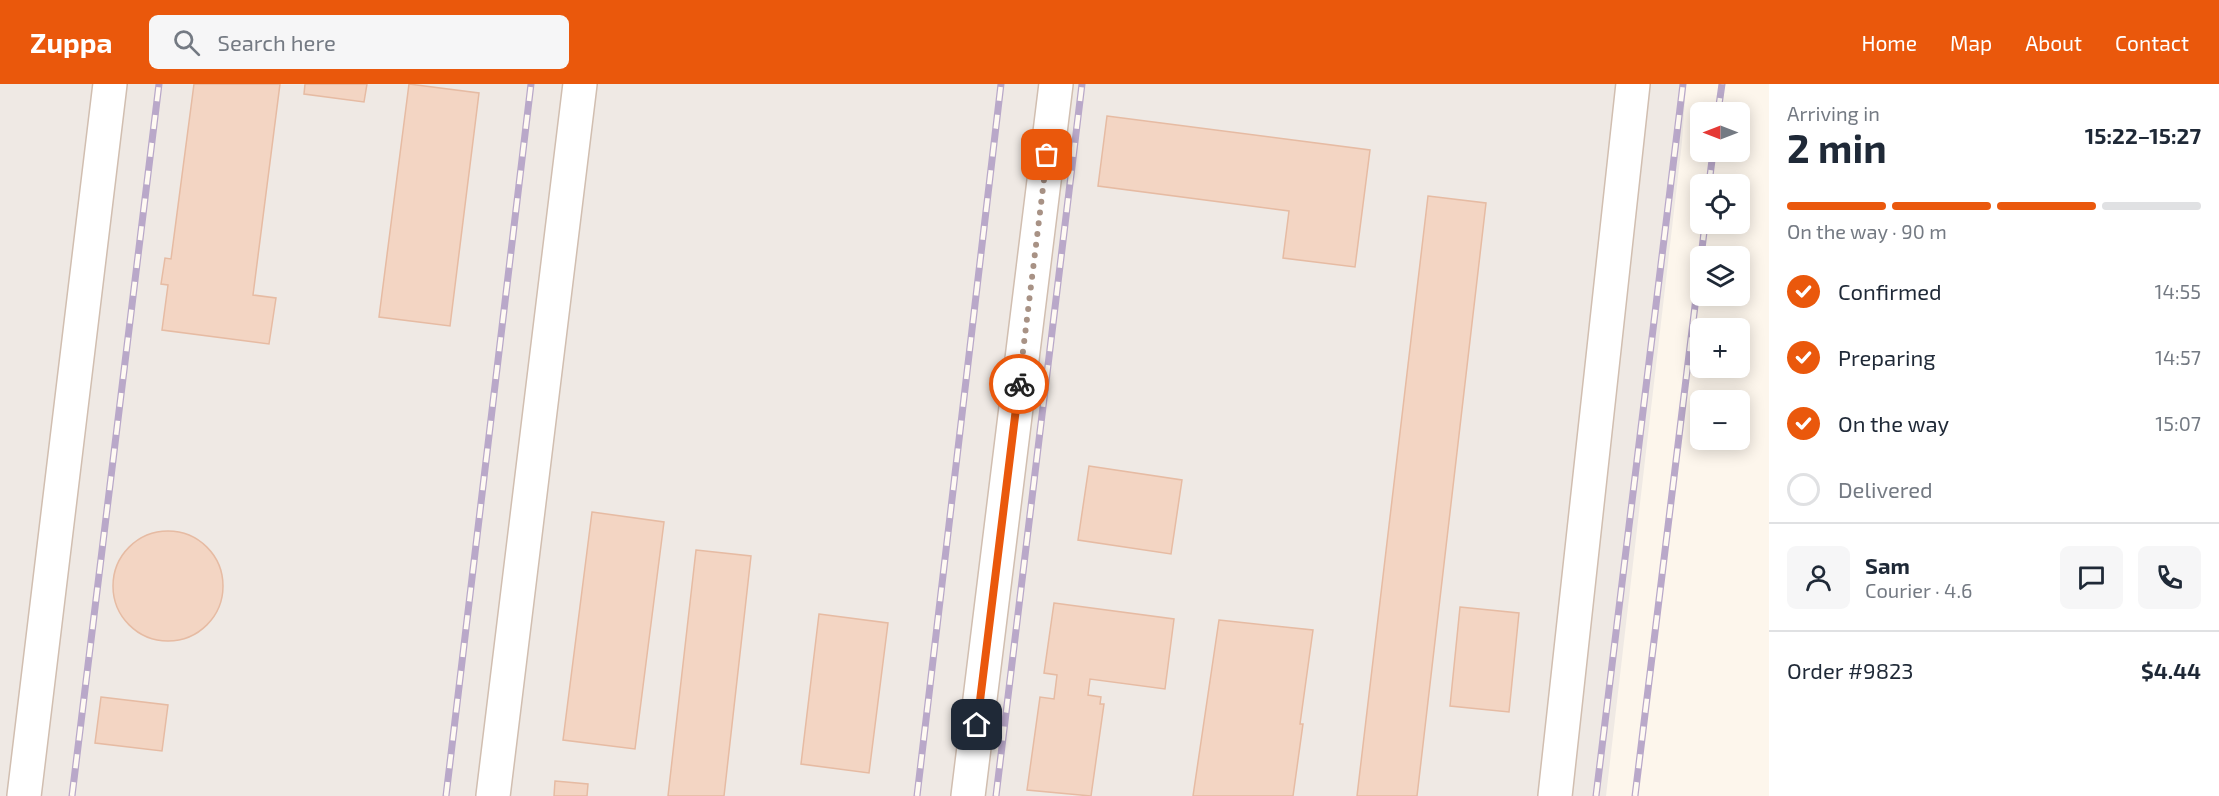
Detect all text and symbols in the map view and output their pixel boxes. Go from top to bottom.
search box [149,15,569,69]
text: Zuppa [30,25,113,59]
icon: search [170,26,203,59]
text: Search here [218,29,336,55]
text: Home [1861,30,1917,55]
text: Map [1950,30,1992,55]
text: About [2025,30,2082,55]
text: Contact [2115,30,2189,55]
text: Arriving in [1787,101,1880,125]
north arrow [1690,102,1750,162]
map controls [1690,102,1750,450]
text: 15:22–15:27 [2085,122,2201,148]
text: 2 min [1787,124,1887,171]
pin [1021,129,1072,180]
icon: bag [1030,138,1063,171]
button: locate [1690,174,1750,234]
text: On the way · 90 m [1787,219,1947,243]
button: layers [1690,246,1750,306]
icon: check [1787,275,1820,308]
text: Confirmed [1838,278,1942,304]
text: 14:55 [2155,279,2201,303]
button: + [1690,318,1750,378]
icon: check [1787,341,1820,374]
text: Preparing [1838,344,1936,370]
text: 14:57 [2155,345,2201,369]
courier [989,354,1049,414]
icon: bike [1003,368,1036,401]
button: − [1690,390,1750,450]
icon: check [1787,407,1820,440]
text: On the way [1838,410,1949,436]
text: 15:07 [2155,411,2201,435]
text: Delivered [1838,476,1933,502]
button: person [1787,546,1850,609]
button: chat [2060,546,2123,609]
button: phone [2138,546,2201,609]
text: Sam [1865,552,1910,578]
text: Courier · 4.6 [1865,578,1972,602]
text: Order #9823 [1787,657,1914,683]
text: $4.44 [2141,657,2201,683]
pin [951,699,1002,750]
icon: home [960,708,993,741]

